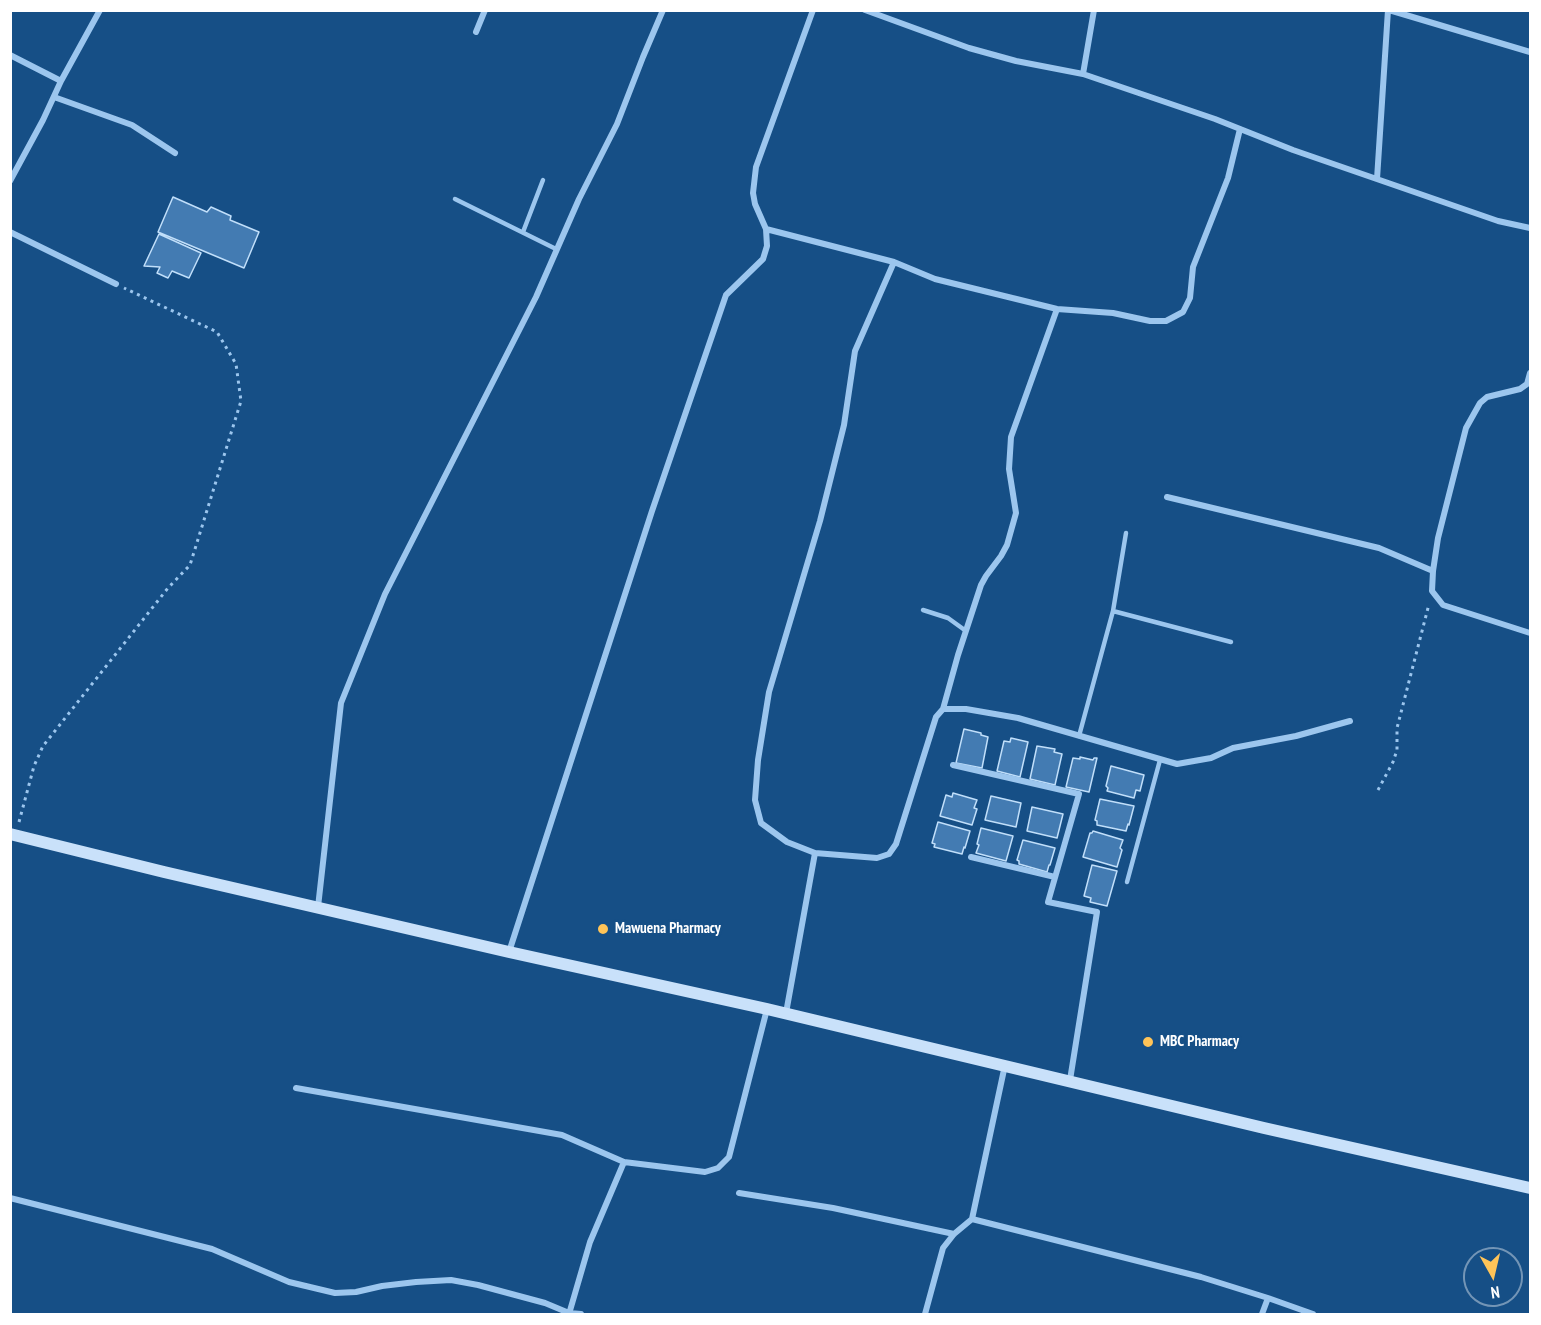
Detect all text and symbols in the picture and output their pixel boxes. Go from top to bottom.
place label: Mawuena Pharmacy [615,920,721,938]
marker: Mawuena Pharmacy [596,922,610,936]
place label: MBC Pharmacy [1160,1033,1239,1051]
marker: MBC Pharmacy [1141,1035,1155,1049]
north arrow [1463,1247,1523,1307]
text: N [1490,1282,1501,1303]

